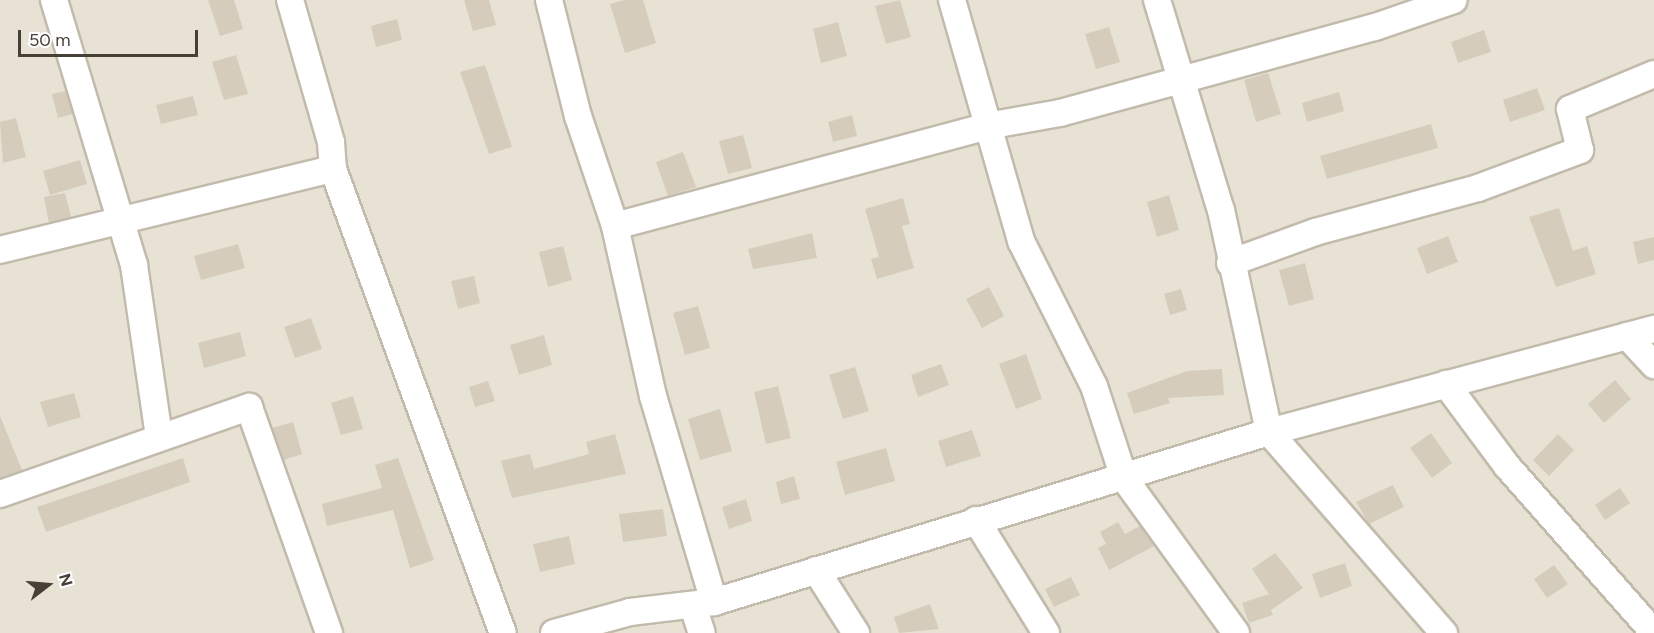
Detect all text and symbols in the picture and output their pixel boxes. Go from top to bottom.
scale bar [21,18,201,56]
text: 50 m [29,29,71,51]
north arrow [18,555,78,615]
text: N [55,571,77,588]

